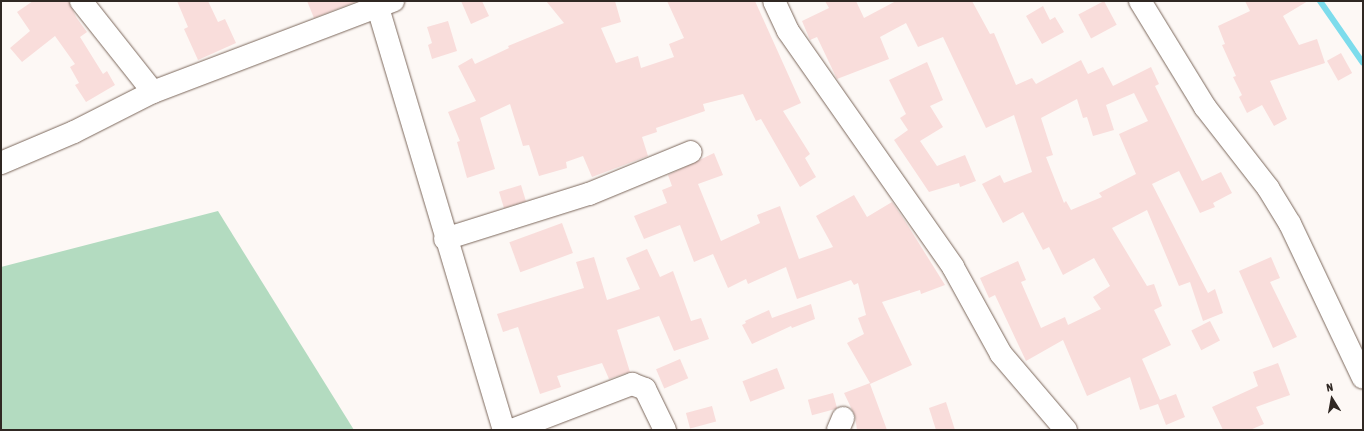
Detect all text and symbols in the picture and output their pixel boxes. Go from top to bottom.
north arrow [1312,379,1352,419]
text: N [1325,381,1334,394]

